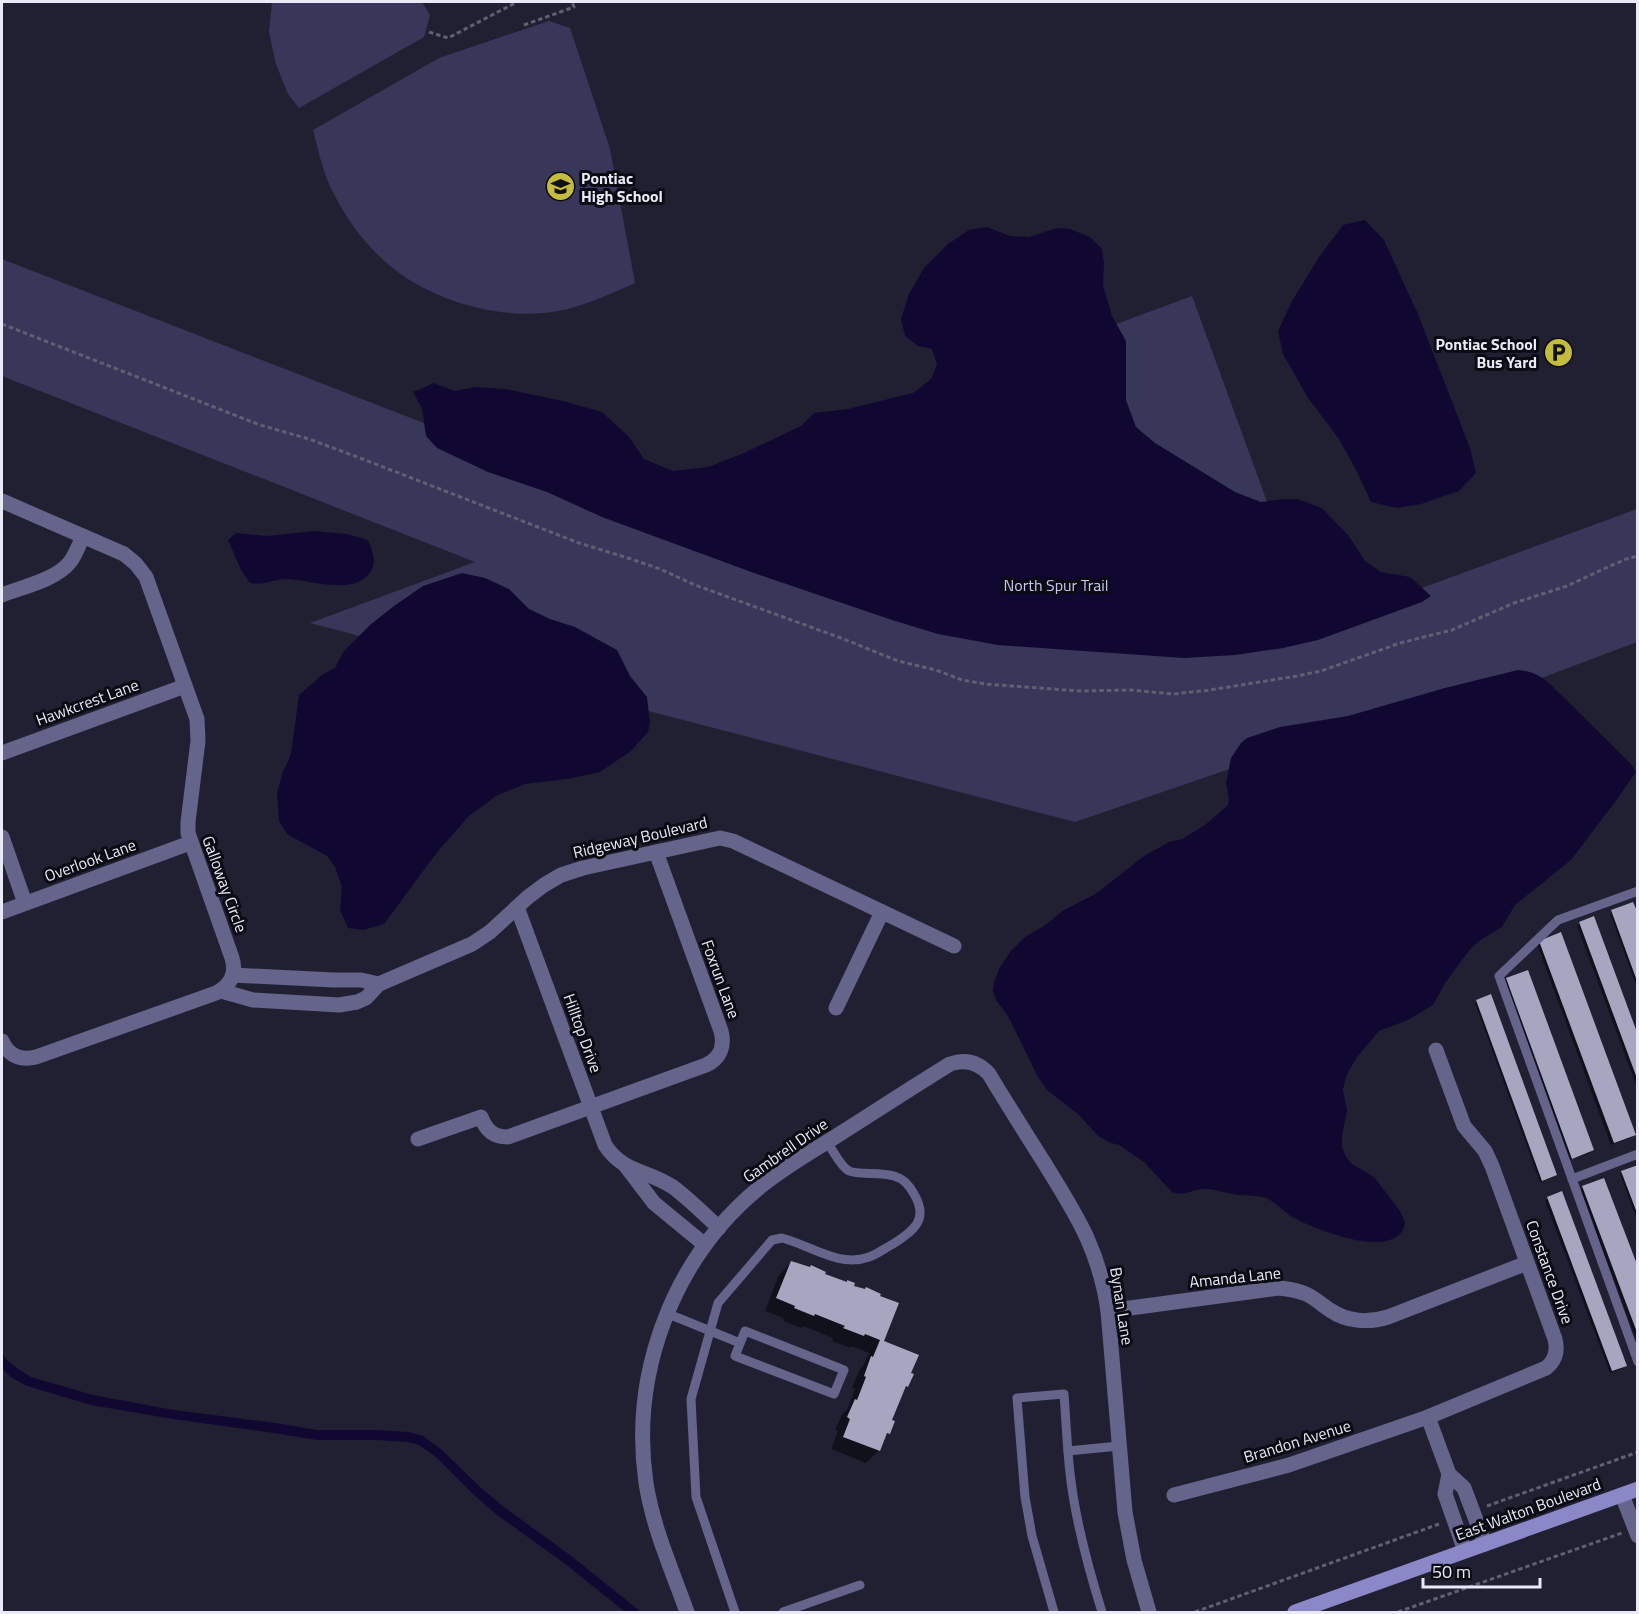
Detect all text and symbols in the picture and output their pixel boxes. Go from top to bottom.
place label: Pontiac High School [581,166,663,208]
school or university icon: Pontiac High School [544,171,576,203]
place label: Pontiac School Bus Yard [1435,332,1537,374]
parking icon: Pontiac School Bus Yard [1542,337,1574,369]
park label: North Spur Trail [1004,573,1108,597]
street label: Hawkcrest Lane [32,672,142,732]
street label: Ridgeway Boulevard [570,810,710,864]
street label: Overlook Lane [41,832,139,888]
street label: Galloway Circle [196,832,254,936]
street label: Foxrun Lane [696,936,746,1022]
street label: Hilltop Drive [558,990,608,1076]
street label: Gambrell Drive [738,1112,832,1188]
street label: Constance Drive [1520,1217,1580,1327]
street label: Amanda Lane [1188,1260,1282,1294]
street label: Bynan Lane [1104,1265,1140,1347]
street label: Brandon Avenue [1240,1413,1354,1469]
street label: East Walton Boulevard [1452,1472,1604,1546]
scale bar [1423,1551,1540,1589]
text: 50 m [1432,1558,1471,1585]

